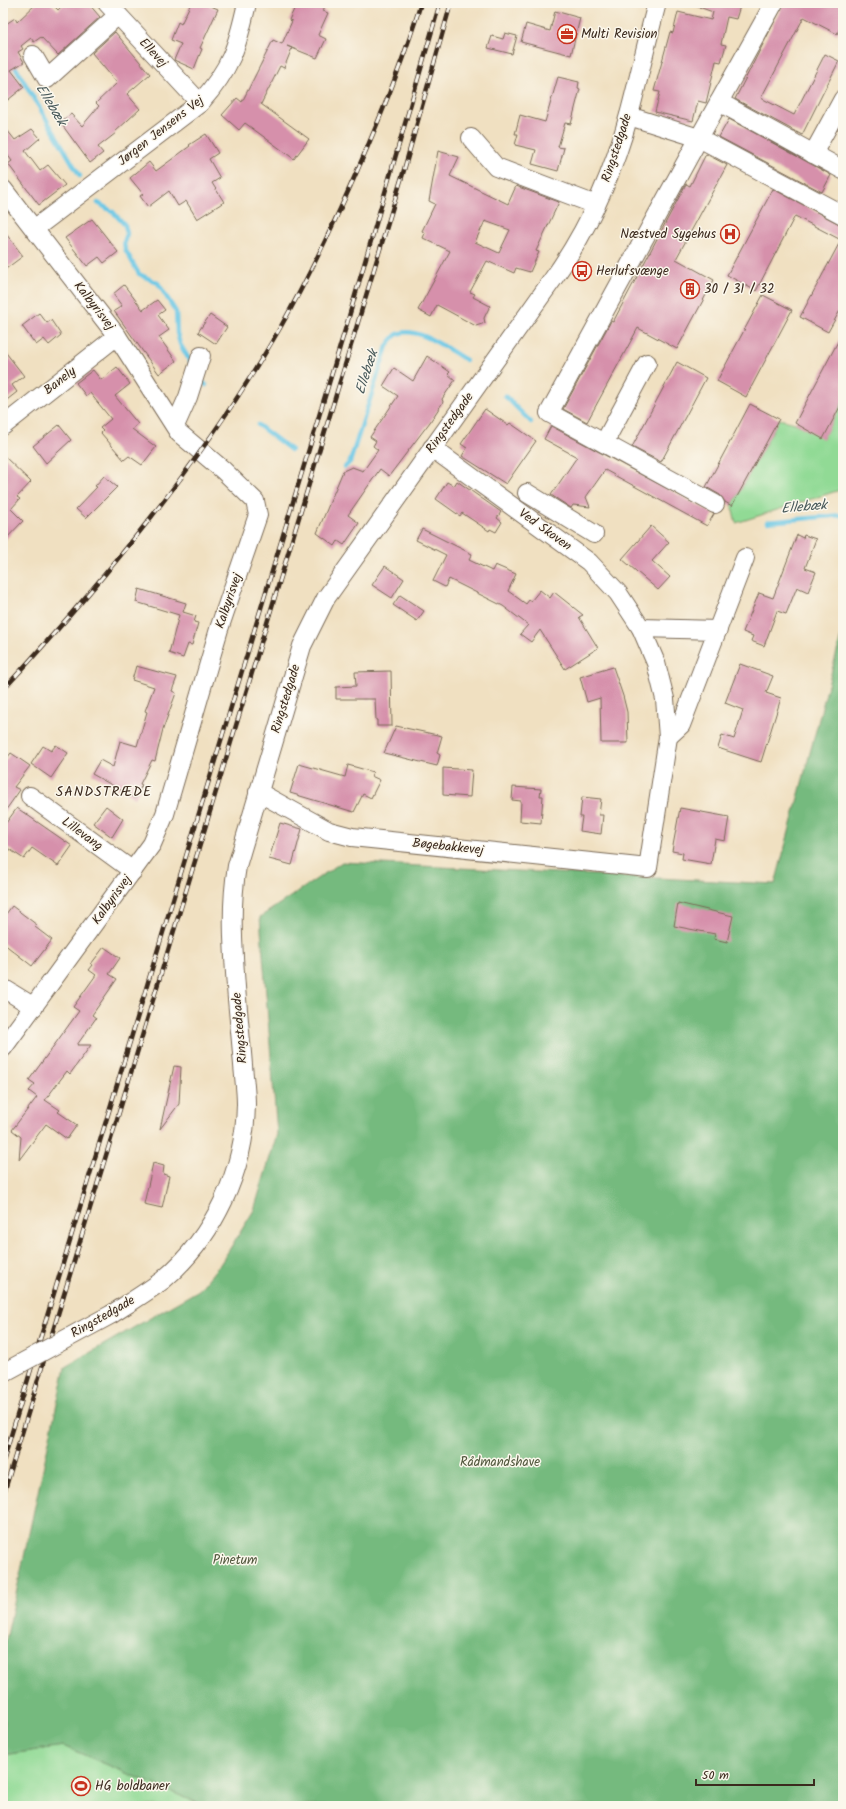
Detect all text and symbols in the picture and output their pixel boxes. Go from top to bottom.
office icon: Multi Revision [556,23,578,45]
place label: Multi Revision [581,24,658,45]
street label: Ellevej [134,33,173,73]
water label: Ellebæk [30,80,73,132]
street label: Jørgen Jensens Vej [113,90,209,171]
street label: Ringstedgade [596,111,638,185]
hospital icon: Næstved Sygehus [719,223,741,245]
place label: Næstved Sygehus [620,224,716,245]
bus stop icon: Herlufsvænge [571,260,593,282]
place label: Herlufsvænge [596,261,669,282]
street label: Kalbyrisvej [68,277,120,336]
building icon: 30 / 31 / 32 [679,278,701,300]
place label: 30 / 31 / 32 [704,279,774,300]
water label: Ellebæk [349,345,385,397]
street label: Banely [39,361,82,400]
street label: Ringstedgade [421,388,480,458]
water label: Ellebæk [780,494,830,520]
street label: Ved Skoven [514,503,576,557]
street label: Kalbyrisvej [210,570,249,632]
street label: Ringstedgade [266,662,307,736]
district label: SANDSTRÆDE [56,781,152,803]
street label: Lillevang [57,812,107,856]
street label: Bøgebakkevej [411,833,486,861]
street label: Kalbyrisvej [87,870,138,929]
street label: Ringstedgade [226,991,254,1064]
street label: Ringstedgade [67,1290,139,1344]
park label: Rådmandshave [460,1452,540,1473]
park label: Pinetum [213,1550,257,1571]
scale bar [696,1761,814,1787]
text: 50 m [702,1766,729,1785]
sports icon: HG boldbaner [70,1775,92,1797]
place label: HG boldbaner [95,1776,170,1797]

